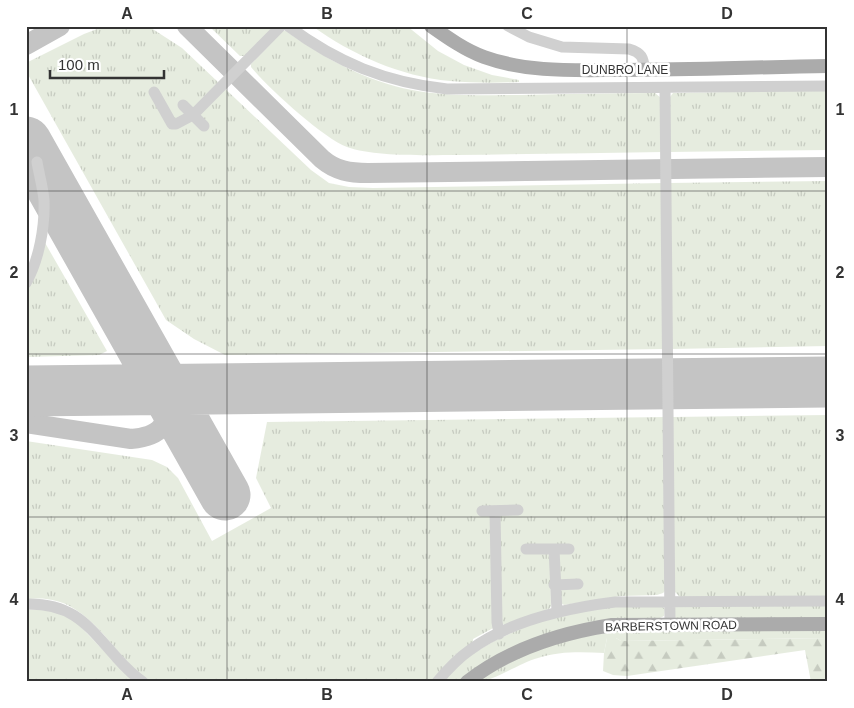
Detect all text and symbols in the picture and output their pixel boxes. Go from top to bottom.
text: A [121,5,133,22]
text: B [321,5,333,22]
text: C [521,5,533,22]
text: D [721,5,733,22]
scale bar [50,48,164,80]
text: 100 m [58,56,100,73]
street label: DUNBRO LANE [582,63,668,77]
text: 1 [10,101,19,118]
text: 1 [836,101,845,118]
text: 2 [10,264,19,281]
text: 2 [836,264,845,281]
text: 3 [10,427,19,444]
text: 3 [836,427,845,444]
text: 4 [10,591,19,608]
text: 4 [836,591,845,608]
street label: BARBERSTOWN ROAD [605,618,737,634]
text: A [121,686,133,703]
text: B [321,686,333,703]
text: C [521,686,533,703]
text: D [721,686,733,703]

